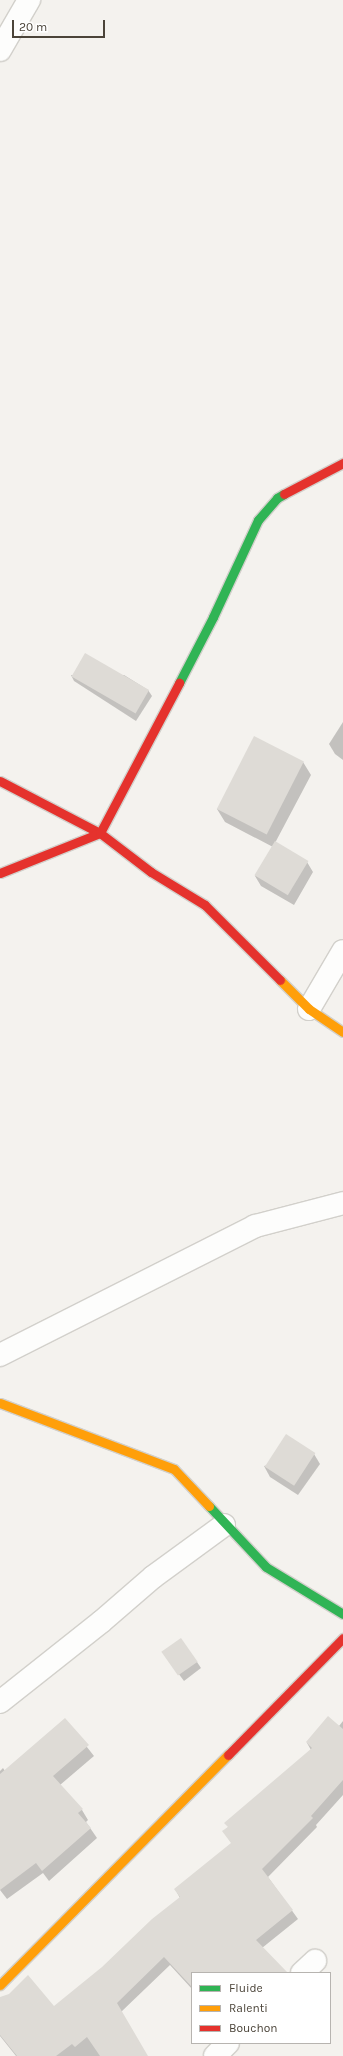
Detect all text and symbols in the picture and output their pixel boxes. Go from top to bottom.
scale bar [14,12,107,38]
text: 20 m [19,20,47,34]
legend [191,1972,331,2044]
text: Fluide [229,1981,263,1995]
text: Ralenti [229,2001,268,2015]
text: Bouchon [229,2021,278,2035]

